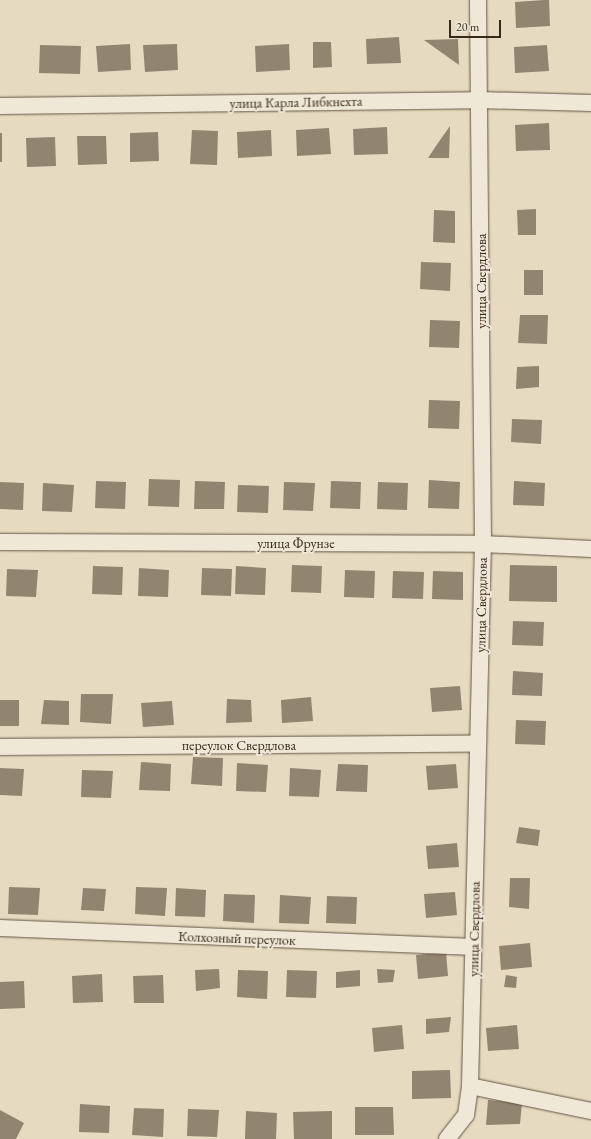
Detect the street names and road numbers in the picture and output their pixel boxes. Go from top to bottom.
street label: улица Карла Либкнехта [229,92,363,112]
street label: улица Свердлова [473,233,489,329]
street label: улица Фрунзе [257,535,335,551]
street label: улица Свердлова [472,557,490,653]
street label: переулок Свердлова [182,737,296,753]
street label: улица Свердлова [465,881,483,977]
street label: Колхозный переулок [178,928,296,948]

